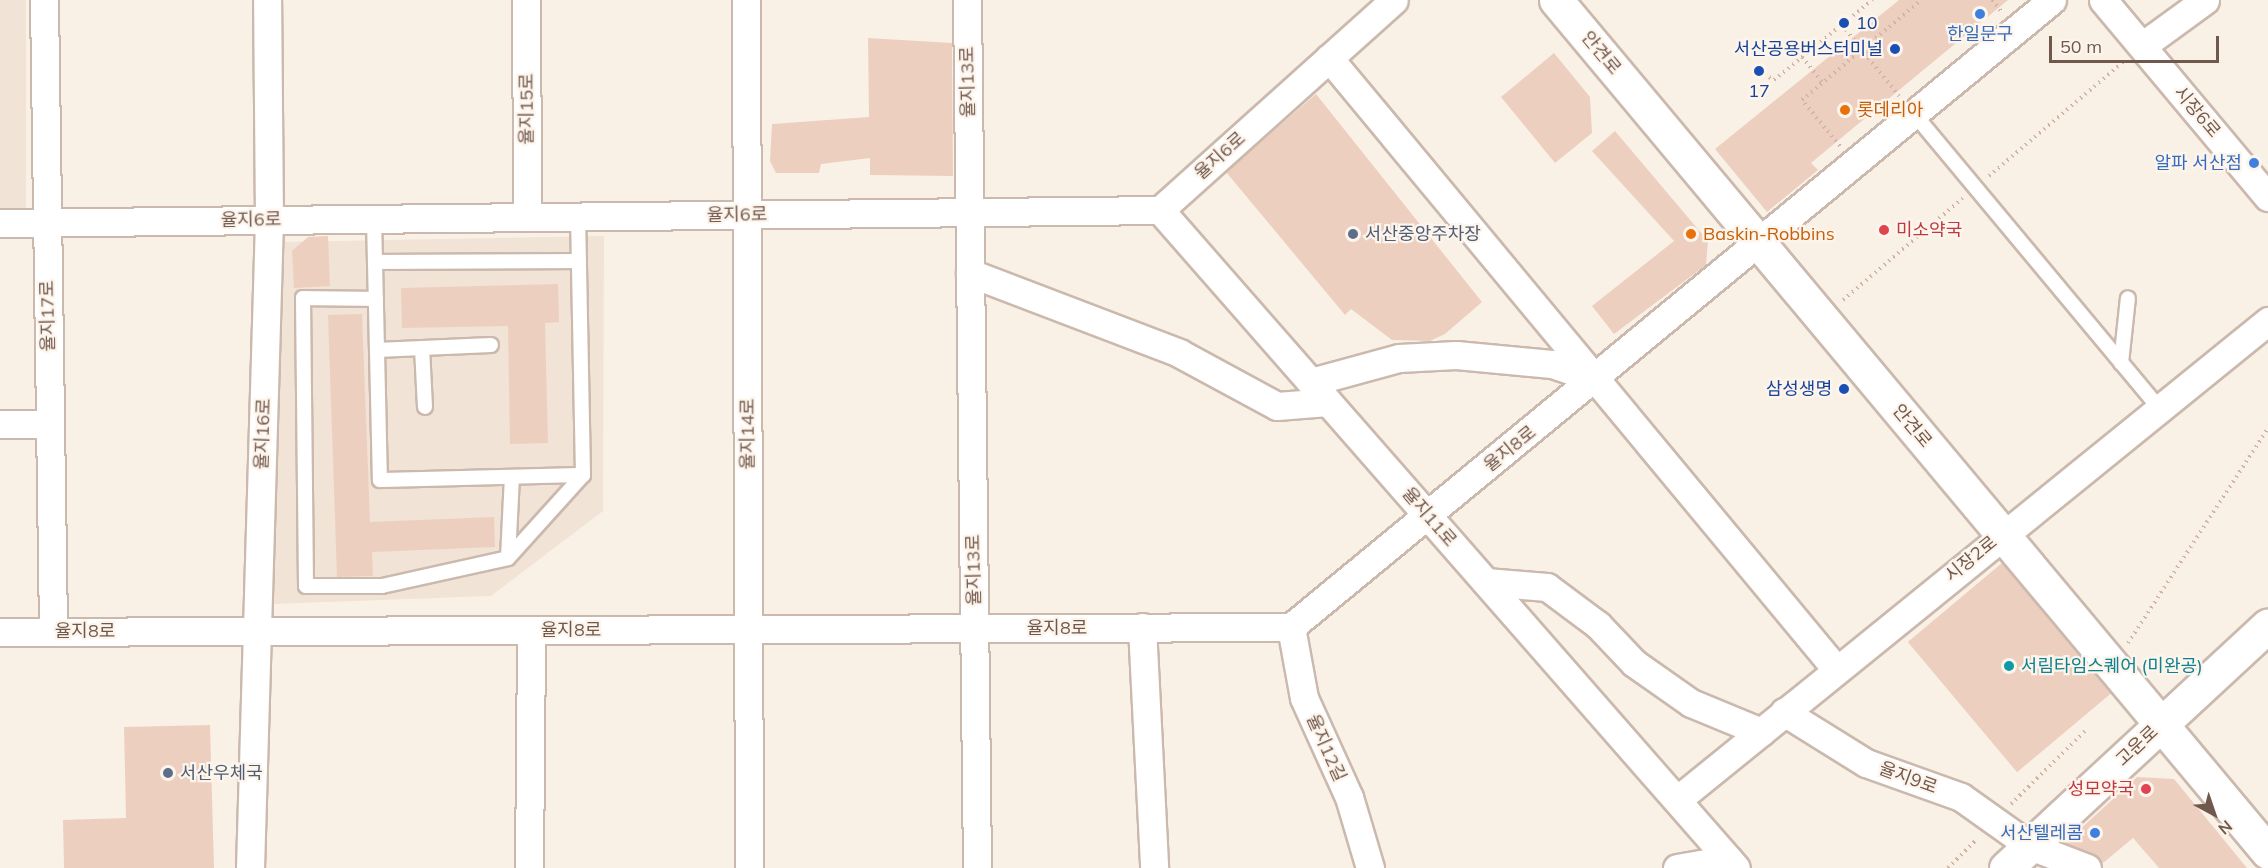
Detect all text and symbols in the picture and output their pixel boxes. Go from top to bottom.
marker: 한일문구 [1973,7,1987,21]
place label: 10 [1856,12,1878,34]
marker: 10 [1837,16,1851,30]
place label: 한일문구 [1947,23,2013,45]
scale bar [2052,24,2222,62]
street label: 안견로 [1577,27,1625,79]
text: 50 m [2060,35,2102,58]
place label: 서산공용버스터미널 [1734,38,1883,60]
marker: 서산공용버스터미널 [1888,42,1902,56]
street label: 율지13로 [957,46,979,118]
marker: 17 [1752,64,1766,78]
street label: 율지15로 [516,73,538,145]
place label: 17 [1748,80,1770,102]
street label: 시장6로 [2169,82,2225,142]
place label: 롯데리아 [1857,99,1923,121]
marker: 롯데리아 [1838,103,1852,117]
street label: 율지6로 [1190,128,1250,184]
place label: 알파 서산점 [2155,152,2242,174]
marker: 알파 서산점 [2247,156,2261,170]
street label: 율지6로 [707,204,767,226]
street label: 율지6로 [221,209,281,231]
place label: 미소약국 [1896,219,1962,241]
place label: 서산중앙주차장 [1365,223,1481,245]
place label: Baskin-Robbins [1703,223,1835,245]
marker: 미소약국 [1877,223,1891,237]
marker: 서산중앙주차장 [1346,227,1360,241]
marker: Baskin-Robbins [1684,227,1698,241]
street label: 율지17로 [37,280,59,352]
place label: 삼성생명 [1766,378,1832,400]
marker: 삼성생명 [1837,382,1851,396]
street label: 율지16로 [251,398,275,470]
street label: 율지14로 [737,398,759,470]
street label: 안견로 [1888,400,1936,452]
street label: 율지8로 [1480,422,1540,476]
street label: 율지11로 [1397,483,1461,551]
street label: 시장2로 [1941,532,2001,586]
street label: 율지13로 [963,534,985,606]
street label: 율지8로 [1027,617,1087,639]
street label: 율지8로 [541,619,601,641]
street label: 율지8로 [55,620,115,642]
place label: 서림타임스퀘어 (미완공) [2021,655,2203,677]
marker: 서림타임스퀘어 (미완공) [2002,659,2016,673]
street label: 율지12길 [1302,711,1350,785]
street label: 고운로 [2111,721,2163,771]
street label: 율지9로 [1876,758,1940,798]
place label: 서산우체국 [180,762,263,784]
marker: 서산우체국 [161,766,175,780]
place label: 성모약국 [2068,778,2134,800]
marker: 성모약국 [2139,782,2153,796]
north arrow [2184,784,2244,844]
text: N [2215,816,2237,839]
place label: 서산텔레콤 [2000,822,2083,844]
marker: 서산텔레콤 [2088,826,2102,840]

